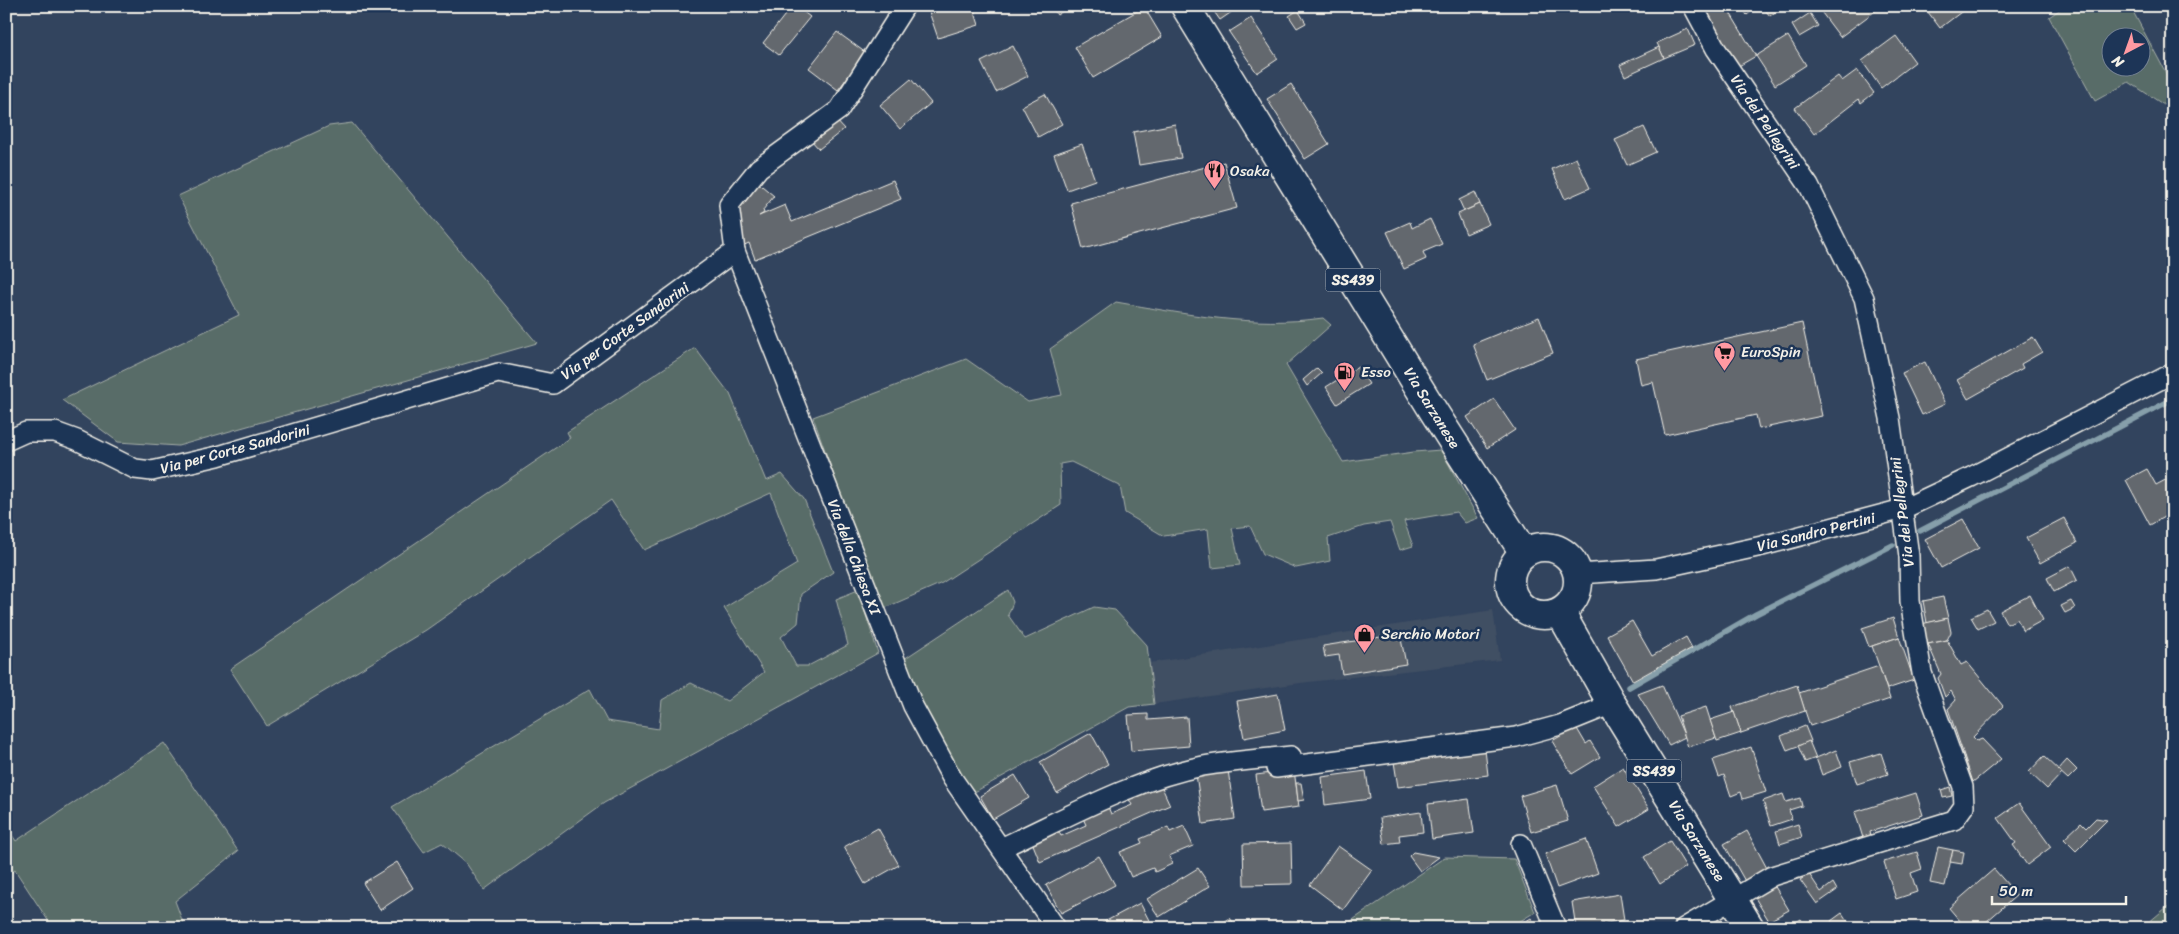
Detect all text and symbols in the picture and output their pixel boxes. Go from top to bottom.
north arrow [2102,28,2152,78]
text: N [2106,49,2130,75]
street label: Via dei Pellegrini [1723,69,1807,176]
place label: Osaka [1230,158,1270,184]
restaurant icon: Osaka [1202,159,1226,190]
road number: SS439 [1326,268,1380,292]
street label: Via per Corte Sandorini [555,275,696,387]
place label: EuroSpin [1741,339,1801,365]
supermarket icon: EuroSpin [1713,340,1737,371]
place label: Esso [1361,359,1391,385]
fuel station icon: Esso [1333,360,1357,391]
street label: Via Sarzanese [1397,362,1467,454]
street label: Via per Corte Sandorini [157,416,314,481]
street label: Via dei Pellegrini [1882,455,1922,568]
street label: Via della Chiesa XI [820,495,888,620]
street label: Via Sandro Pertini [1754,505,1879,559]
place label: Serchio Motori [1381,621,1480,647]
shop icon: Serchio Motori [1353,622,1377,653]
road number: SS439 [1626,759,1682,782]
street label: Via Sarzanese [1662,795,1732,887]
scale bar [1992,874,2125,906]
text: 50 m [1999,878,2034,904]

